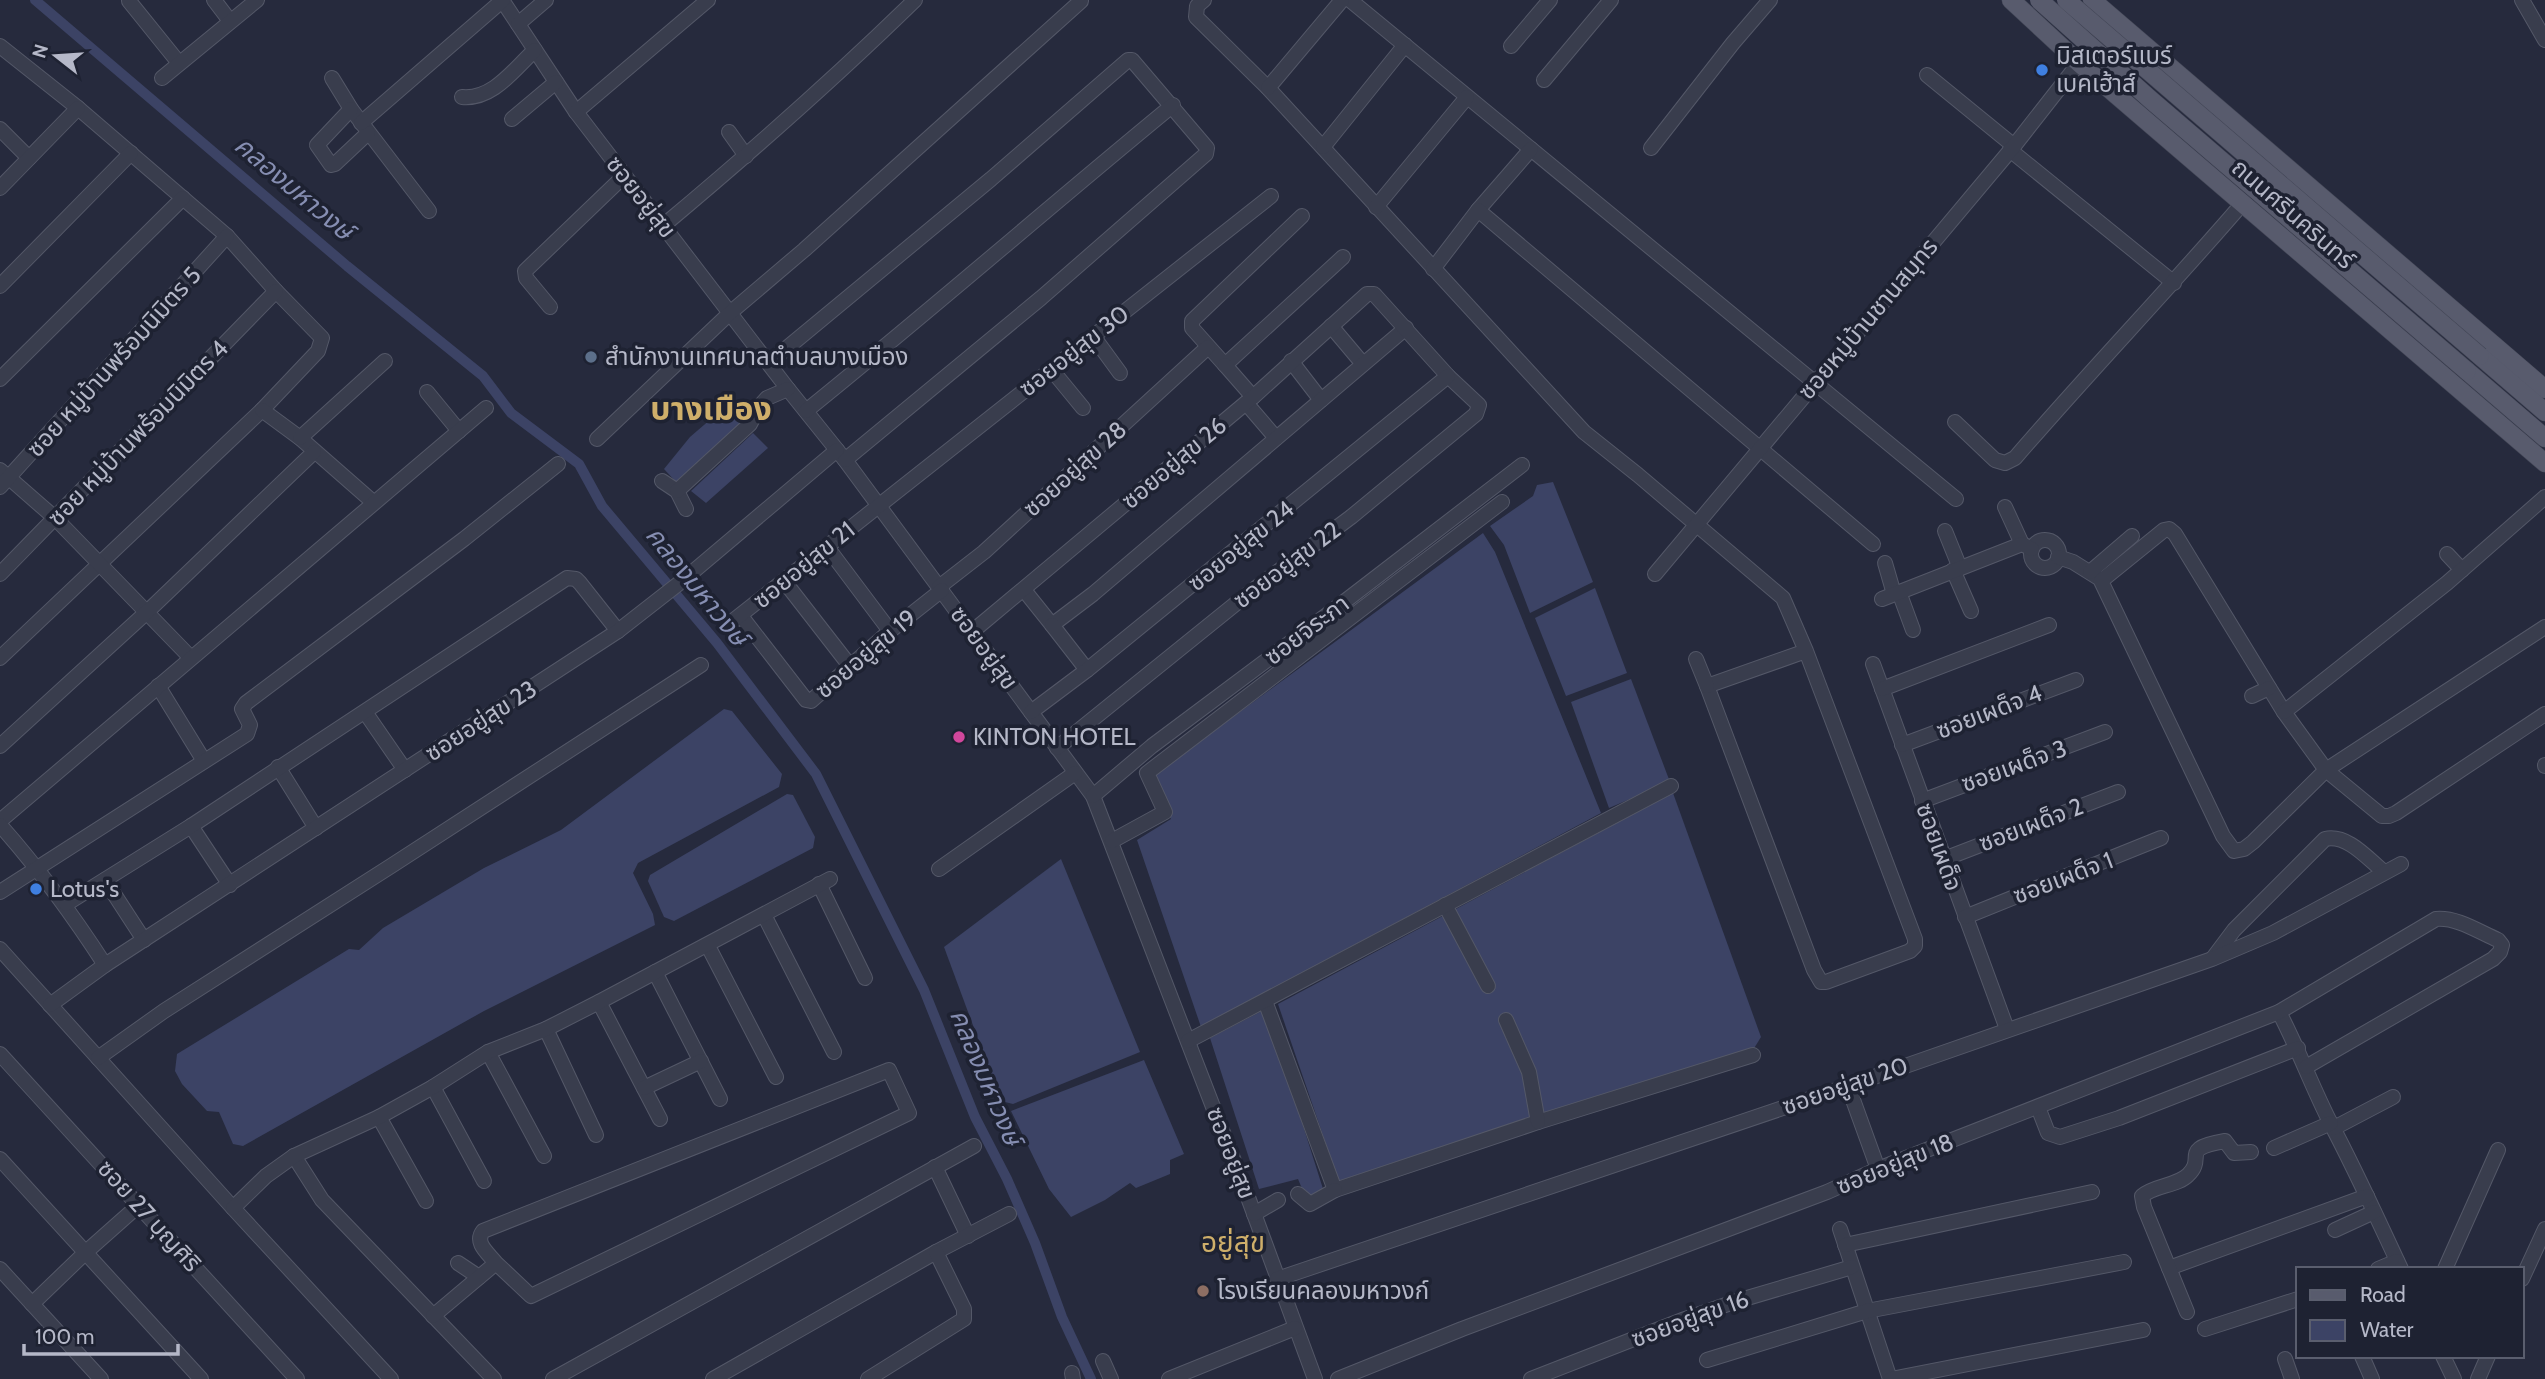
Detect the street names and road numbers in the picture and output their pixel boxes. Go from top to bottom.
street label: ซอยอยู่สุข [600,150,682,244]
street label: ถนนศรีนครินทร์ [2226,153,2361,275]
street label: ซอยหมู่บ้านชานสมุทร [1792,232,1944,406]
street label: ซอย หมู่บ้านพร้อมนิมิตร 5 [20,260,208,464]
street label: ซอยอยู่สุข 30 [1013,299,1135,403]
street label: ซอย หมู่บ้านพร้อมนิมิตร 4 [41,334,235,532]
street label: ซอยอยู่สุข 26 [1115,410,1233,516]
street label: ซอยอยู่สุข 28 [1017,415,1133,523]
street label: ซอยอยู่สุข 24 [1182,494,1300,598]
street label: ซอยอยู่สุข 21 [747,515,861,615]
street label: ซอยอยู่สุข 22 [1227,515,1347,615]
street label: ซอยจิระภา [1259,588,1355,671]
street label: ซอยอยู่สุข [944,600,1024,696]
street label: ซอยอยู่สุข 19 [809,603,923,705]
street label: ซอยอยู่สุข 23 [419,674,543,768]
street label: ซอยเผด็จ 4 [1932,678,2046,745]
street label: ซอยเผด็จ 3 [1957,733,2070,798]
street label: ซอยเผด็จ 2 [1974,791,2087,858]
street label: ซอยเผด็จ [1910,799,1969,895]
street label: ซอยเผด็จ 1 [2009,845,2117,910]
street label: ซอยอยู่สุข 20 [1778,1050,1912,1122]
street label: ซอยอยู่สุข [1200,1103,1262,1203]
street label: ซอยอยู่สุข 18 [1832,1127,1958,1201]
street label: ซอย 27 บุญศิริ [91,1154,207,1278]
street label: ซอยอยู่สุข 16 [1627,1284,1753,1354]

